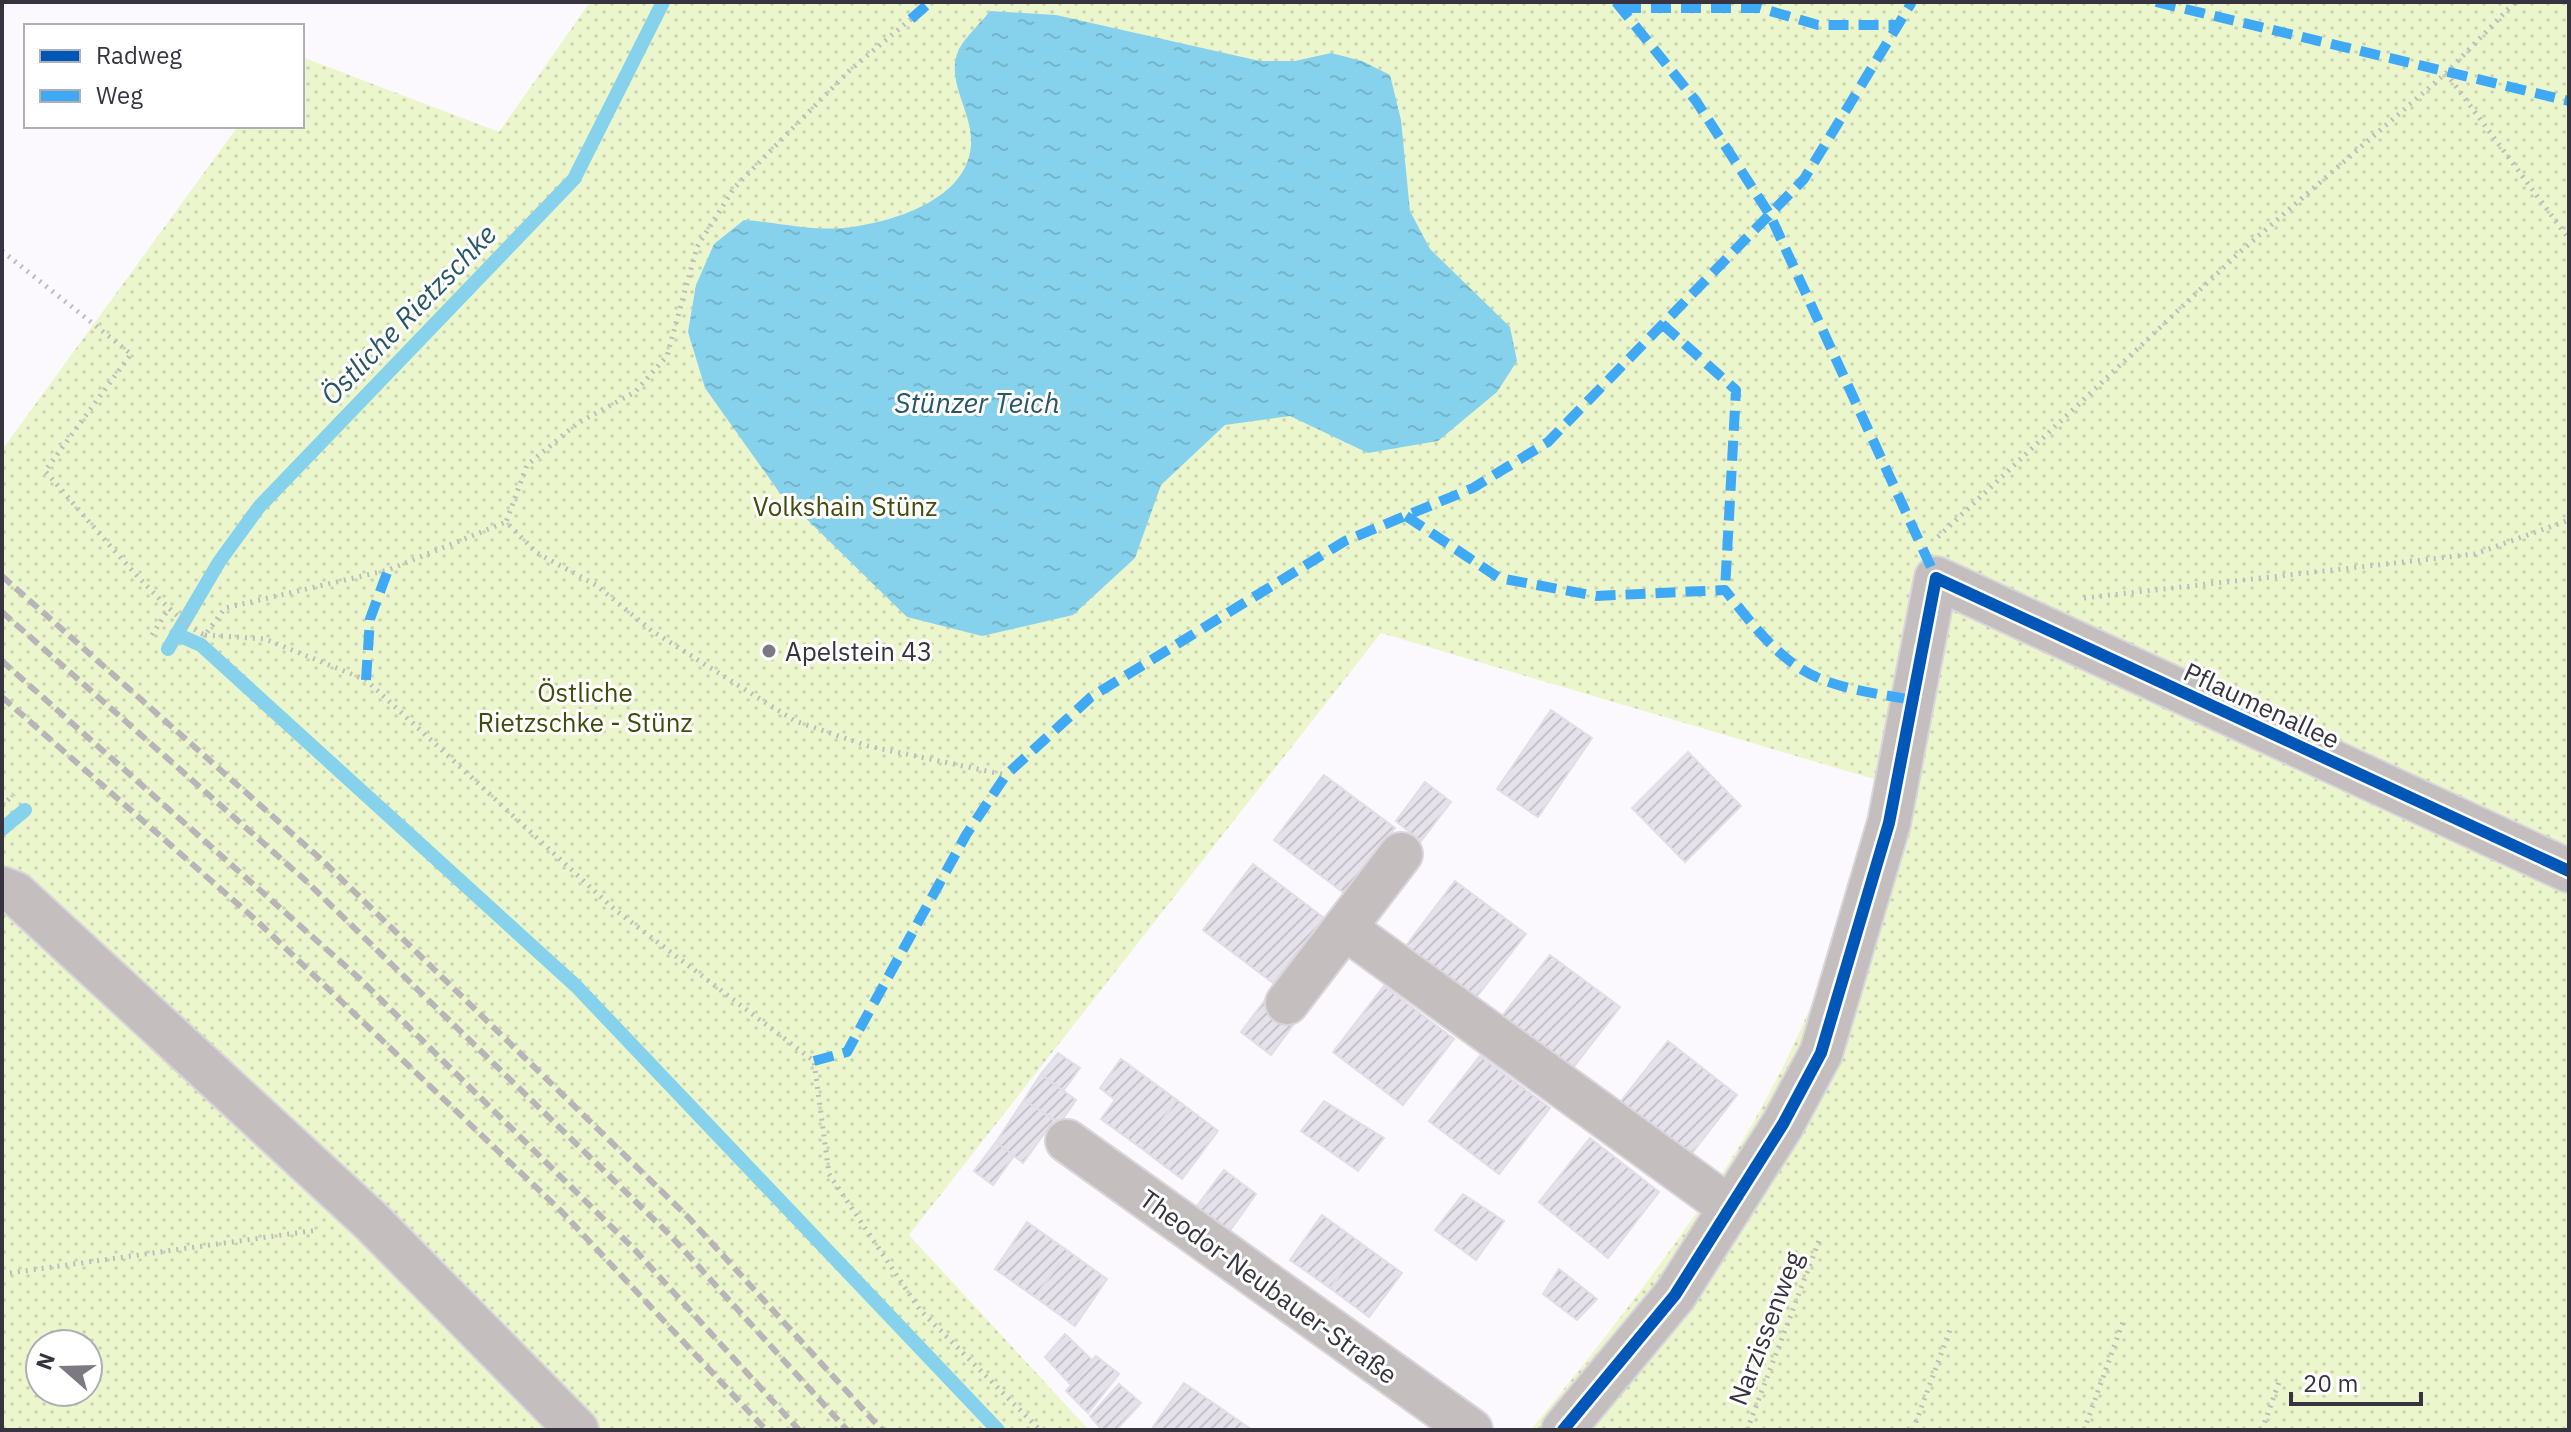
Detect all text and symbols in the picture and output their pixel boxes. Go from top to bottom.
legend [24,24,304,128]
text: Radweg [96,39,182,71]
text: Weg [96,79,143,111]
water label: Östliche Rietzschke [312,216,504,412]
water label: Stünzer Teich [894,384,1060,421]
park label: Volkshain Stünz [753,489,937,523]
place label: Apelstein 43 [785,634,932,668]
marker: Apelstein 43 [760,642,778,660]
street label: Pflaumenallee [2179,654,2345,756]
park label: Östliche Rietzschke - Stünz [477,675,693,739]
street label: Theodor-Neubauer-Straße [1133,1181,1405,1391]
street label: Narzissenweg [1720,1246,1810,1410]
north arrow [24,1328,104,1408]
text: N [28,1349,61,1373]
scale bar [2291,1356,2421,1406]
text: 20 m [2303,1367,2358,1399]

